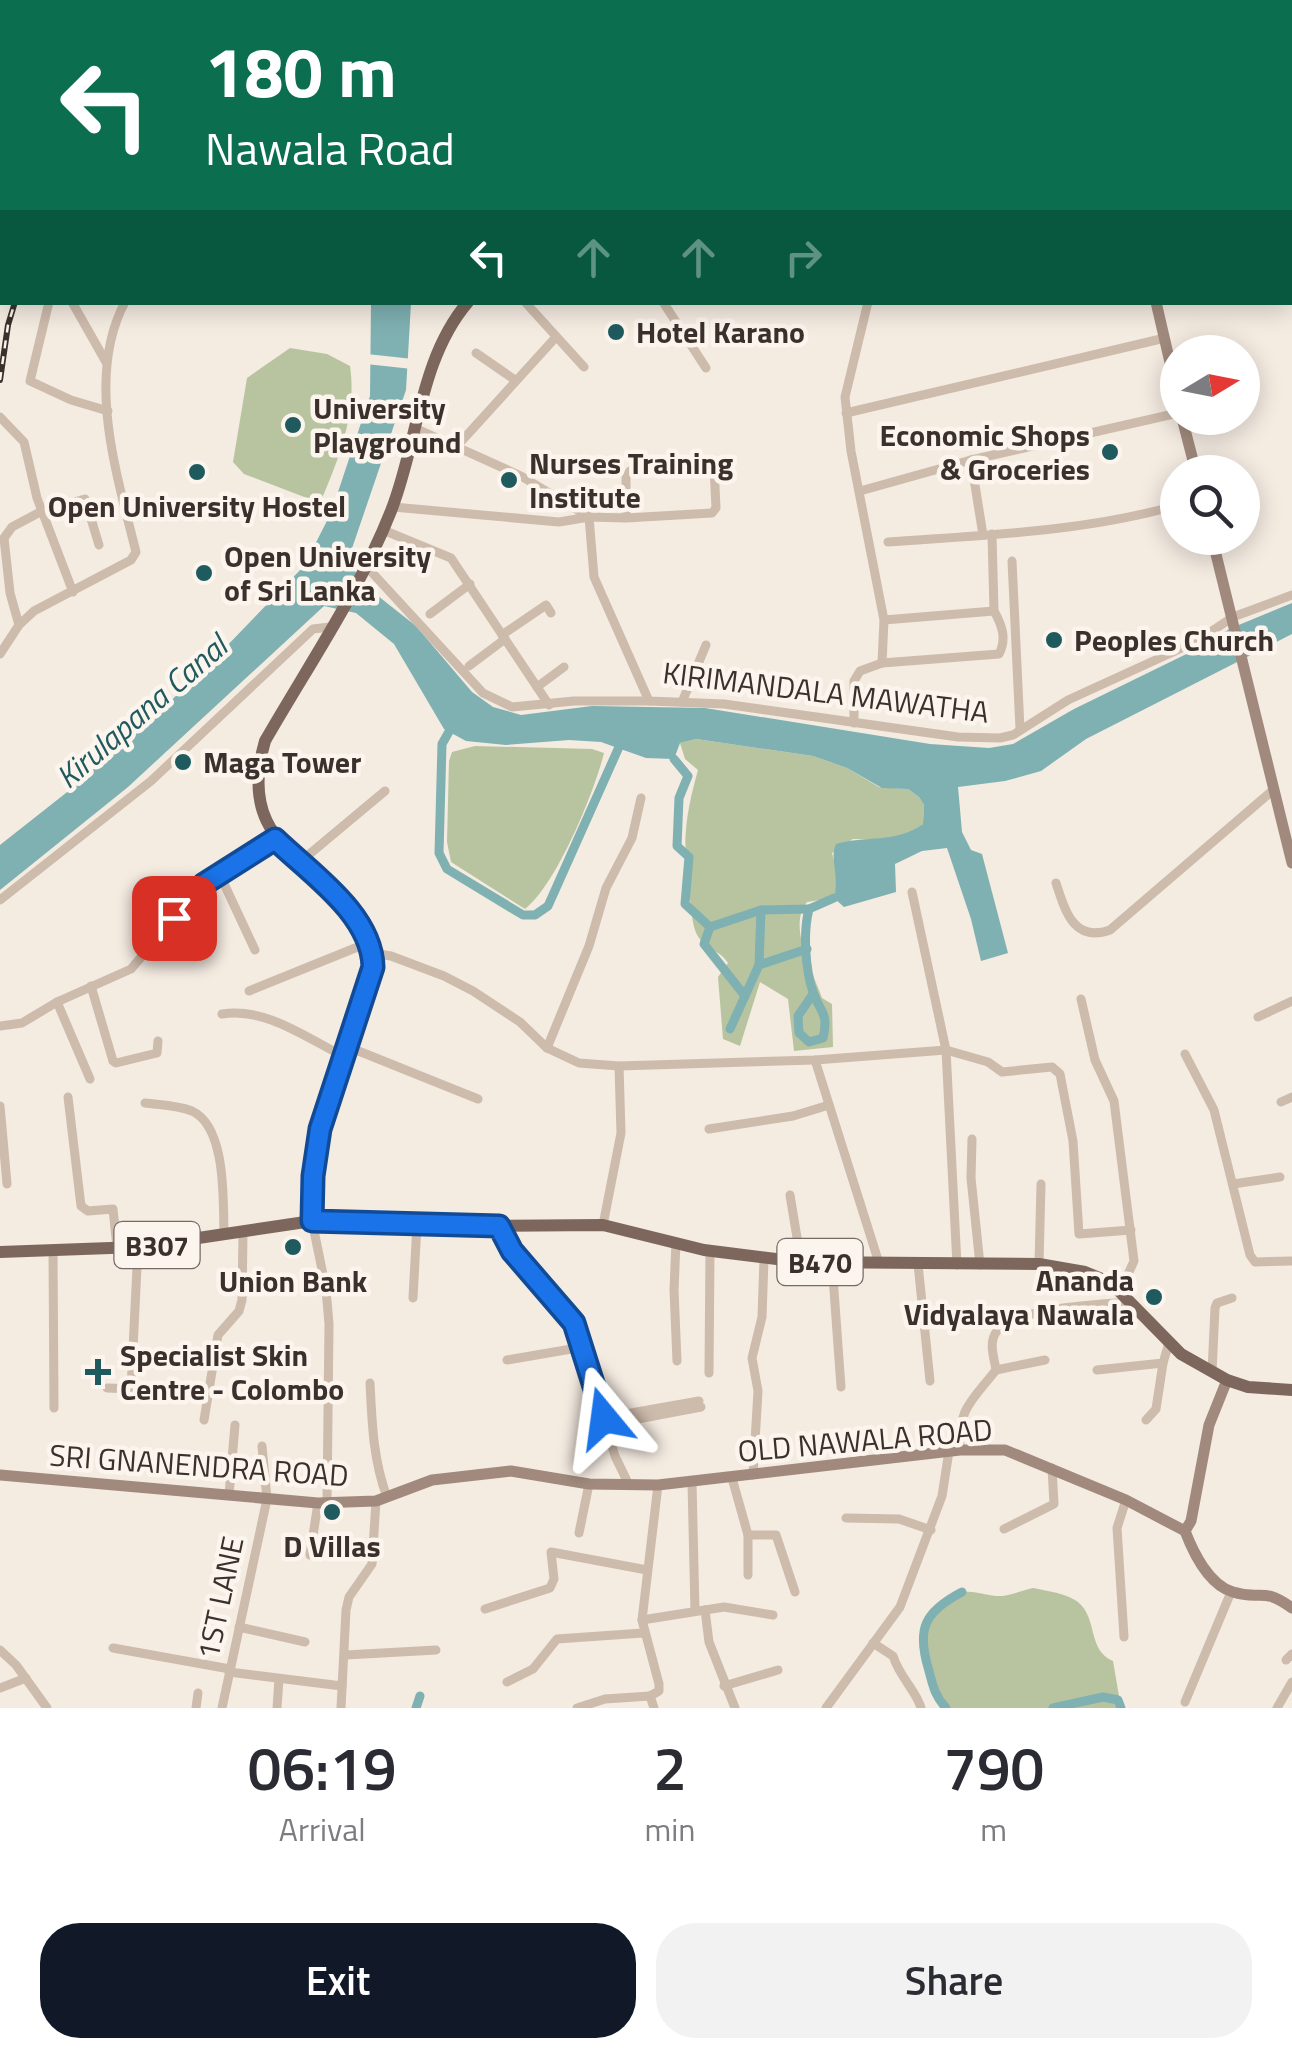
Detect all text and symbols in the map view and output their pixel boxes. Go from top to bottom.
text: 180 m [205,18,397,124]
icon: left [40,40,170,170]
text: Nawala Road [205,114,455,182]
icon: left [461,230,516,285]
icon: ahead [566,230,621,285]
icon: ahead [671,230,726,285]
icon: right [776,230,831,285]
place label: Hotel Karano [636,309,805,355]
marker: Hotel Karano [605,321,627,343]
north arrow [1160,335,1260,435]
map controls [1160,335,1260,555]
place label: University Playground [313,385,461,465]
place label: Economic Shops & Groceries [880,412,1090,492]
marker: University Playground [282,414,304,436]
place label: Nurses Training Institute [529,440,733,520]
marker: Economic Shops & Groceries [1099,441,1121,463]
button: search [1160,455,1260,555]
marker: Open University Hostel [186,461,208,483]
marker: Nurses Training Institute [498,469,520,491]
place label: Open University Hostel [48,483,346,529]
place label: Open University of Sri Lanka [224,533,431,613]
marker: Open University of Sri Lanka [193,562,215,584]
place label: Peoples Church [1074,617,1274,663]
water label: Kirulapana Canal [45,621,240,799]
marker: Peoples Church [1043,629,1065,651]
street label: KIRIMANDALA MAWATHA [660,649,992,735]
place label: Maga Tower [203,739,361,785]
marker: Maga Tower [172,751,194,773]
pin [132,876,217,961]
icon: arrive [147,891,202,946]
road number: B307 [114,1222,200,1268]
marker: Union Bank [282,1236,304,1258]
road number: B470 [778,1239,862,1285]
place label: Ananda Vidyalaya Nawala [904,1257,1134,1337]
place label: Union Bank [219,1258,368,1304]
marker: Ananda Vidyalaya Nawala [1143,1286,1165,1308]
place label: Specialist Skin Centre - Colombo [120,1332,344,1412]
marker: Specialist Skin Centre - Colombo [85,1359,111,1385]
position arrow [552,1366,656,1470]
street label: OLD NAWALA ROAD [736,1406,994,1474]
street label: SRI GNANENDRA ROAD [48,1432,350,1498]
marker: D Villas [321,1501,343,1523]
place label: D Villas [283,1523,381,1569]
street label: 1ST LANE [185,1532,255,1664]
text: 06:19 [248,1722,397,1813]
text: 2 [653,1722,687,1813]
text: 790 [943,1722,1044,1813]
text: Arrival [279,1805,366,1853]
text: min [644,1805,695,1853]
text: m [980,1805,1007,1853]
button: Exit [40,1923,636,2038]
button: Share [656,1923,1252,2038]

